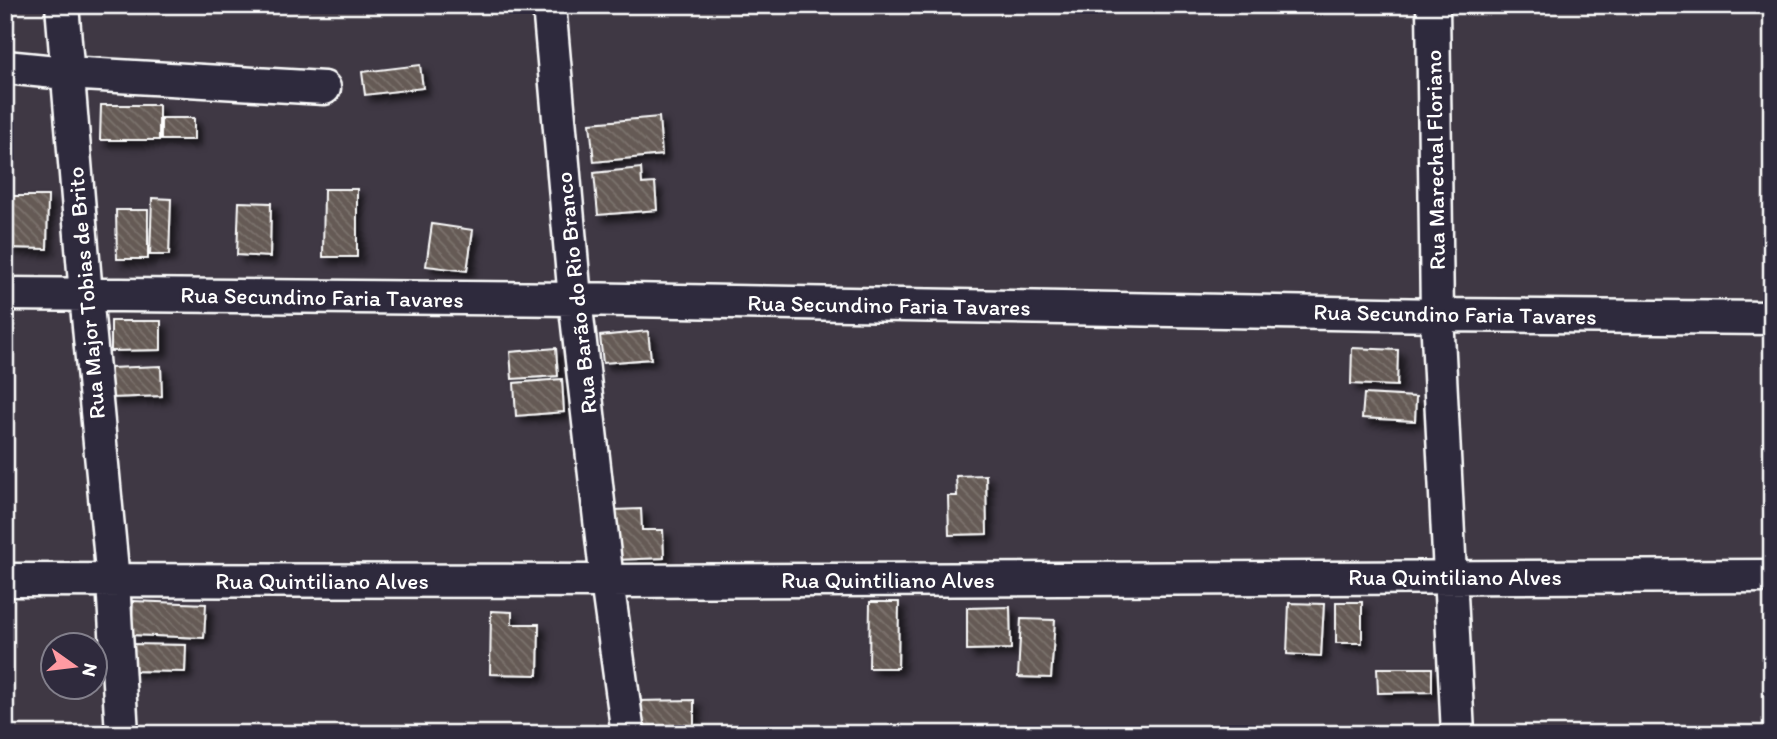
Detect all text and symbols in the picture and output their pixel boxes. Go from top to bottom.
street label: Rua Marechal Floriano [1419,50,1451,270]
street label: Rua Major Tobias de Brito [61,166,111,420]
street label: Rua Barão do Rio Branco [549,171,603,415]
street label: Rua Secundino Faria Tavares [180,281,464,313]
street label: Rua Secundino Faria Tavares [747,289,1031,321]
street label: Rua Secundino Faria Tavares [1313,298,1597,330]
street label: Rua Quintiliano Alves [1348,563,1562,591]
street label: Rua Quintiliano Alves [781,566,995,594]
street label: Rua Quintiliano Alves [215,567,429,595]
north arrow [38,630,108,700]
text: N [77,661,103,679]

